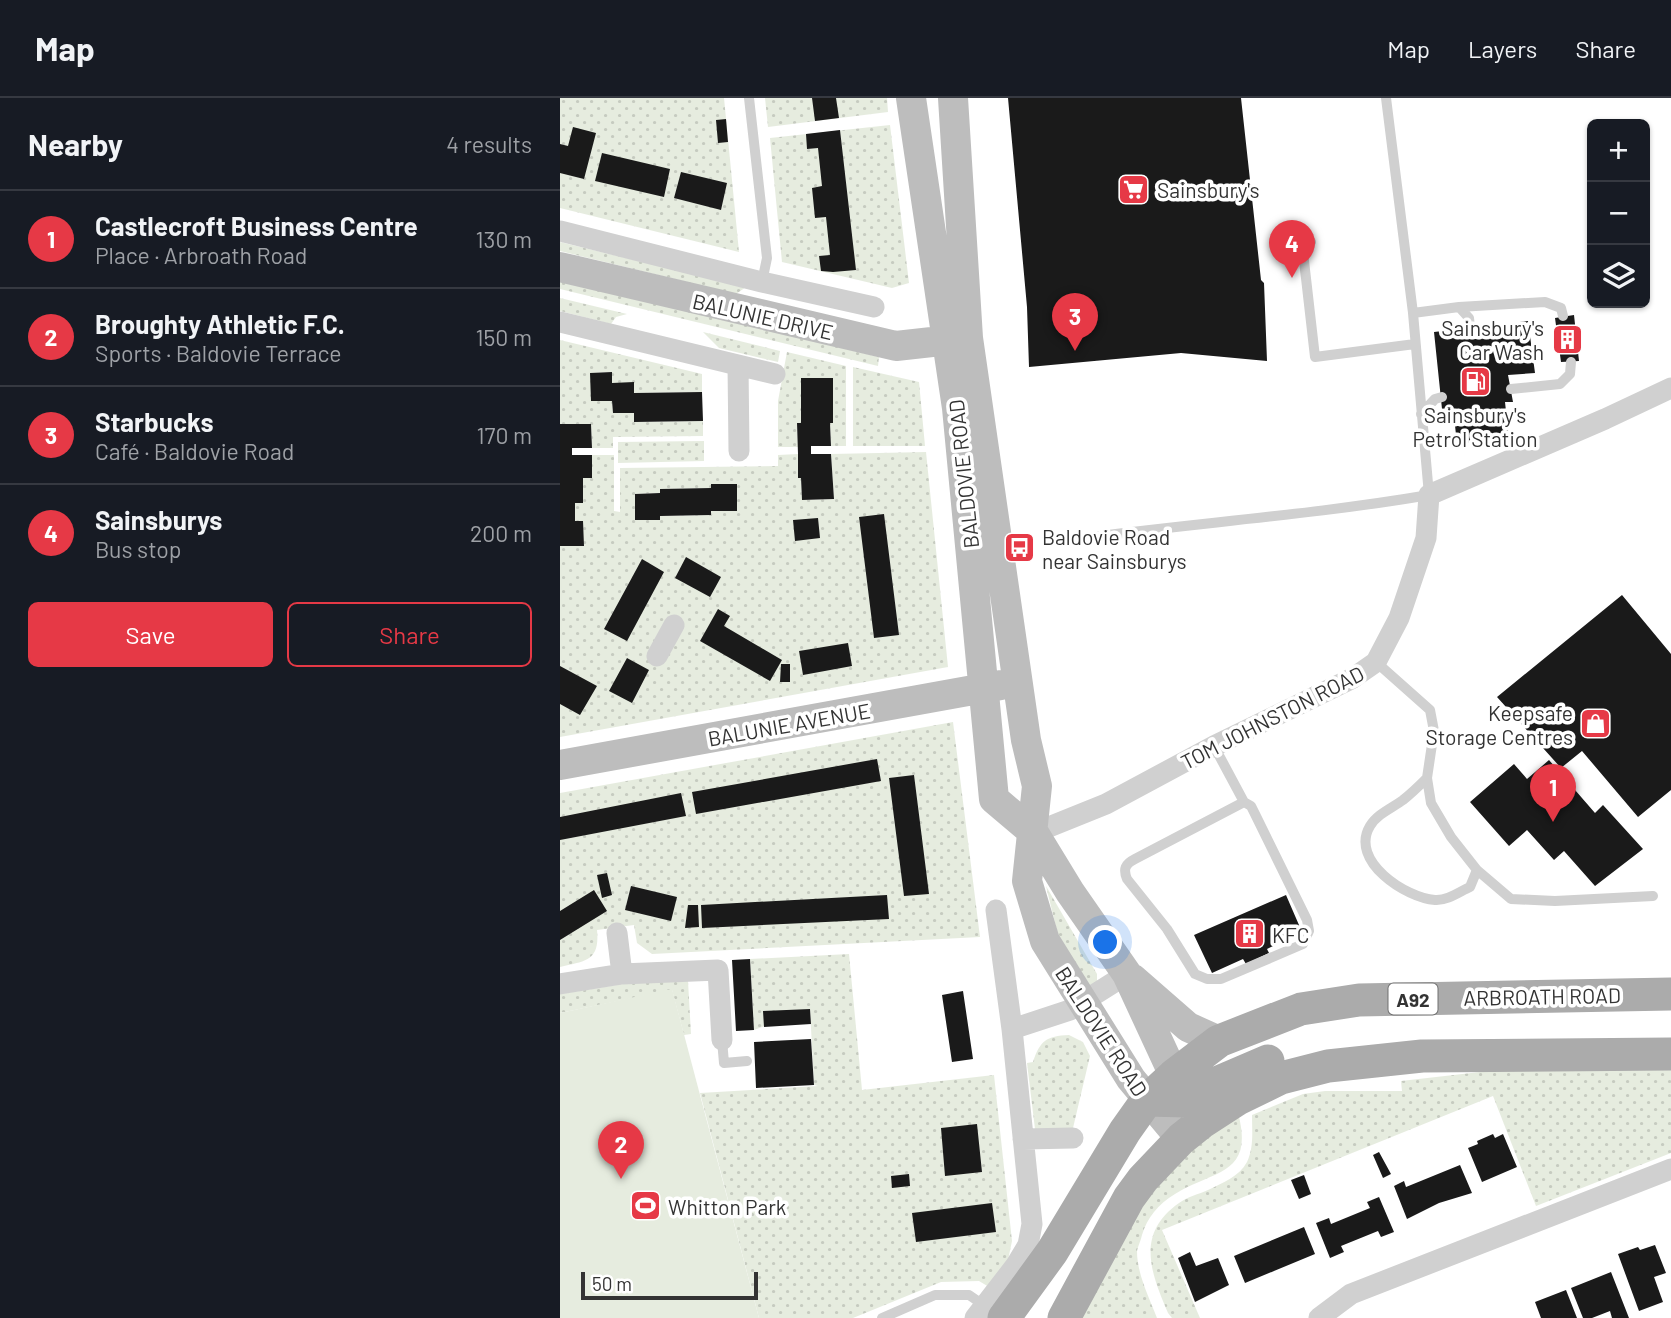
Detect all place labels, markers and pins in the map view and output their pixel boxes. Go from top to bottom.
supermarket icon: Sainsbury's [1117,172,1151,206]
place label: Sainsbury's [1157,177,1260,202]
pin: 4 [1269,220,1315,278]
pin: 3 [1052,293,1098,351]
place label: Sainsbury's Car Wash [1441,315,1544,364]
building icon: Sainsbury's Car Wash [1550,322,1584,356]
fuel station icon: Sainsbury's Petrol Station [1458,365,1492,399]
place label: Sainsbury's Petrol Station [1412,402,1538,451]
place label: Baldovie Road near Sainsburys [1042,524,1187,573]
bus stop icon: Baldovie Road near Sainsburys [1002,531,1036,565]
place label: Keepsafe Storage Centres [1425,700,1573,749]
shop icon: Keepsafe Storage Centres [1579,707,1613,741]
pin: 1 [1530,764,1576,822]
building icon: KFC [1232,917,1266,951]
place label: KFC [1272,922,1309,947]
pin: 2 [598,1121,644,1179]
sports icon: Whitton Park [628,1189,662,1223]
place label: Whitton Park [668,1194,786,1219]

